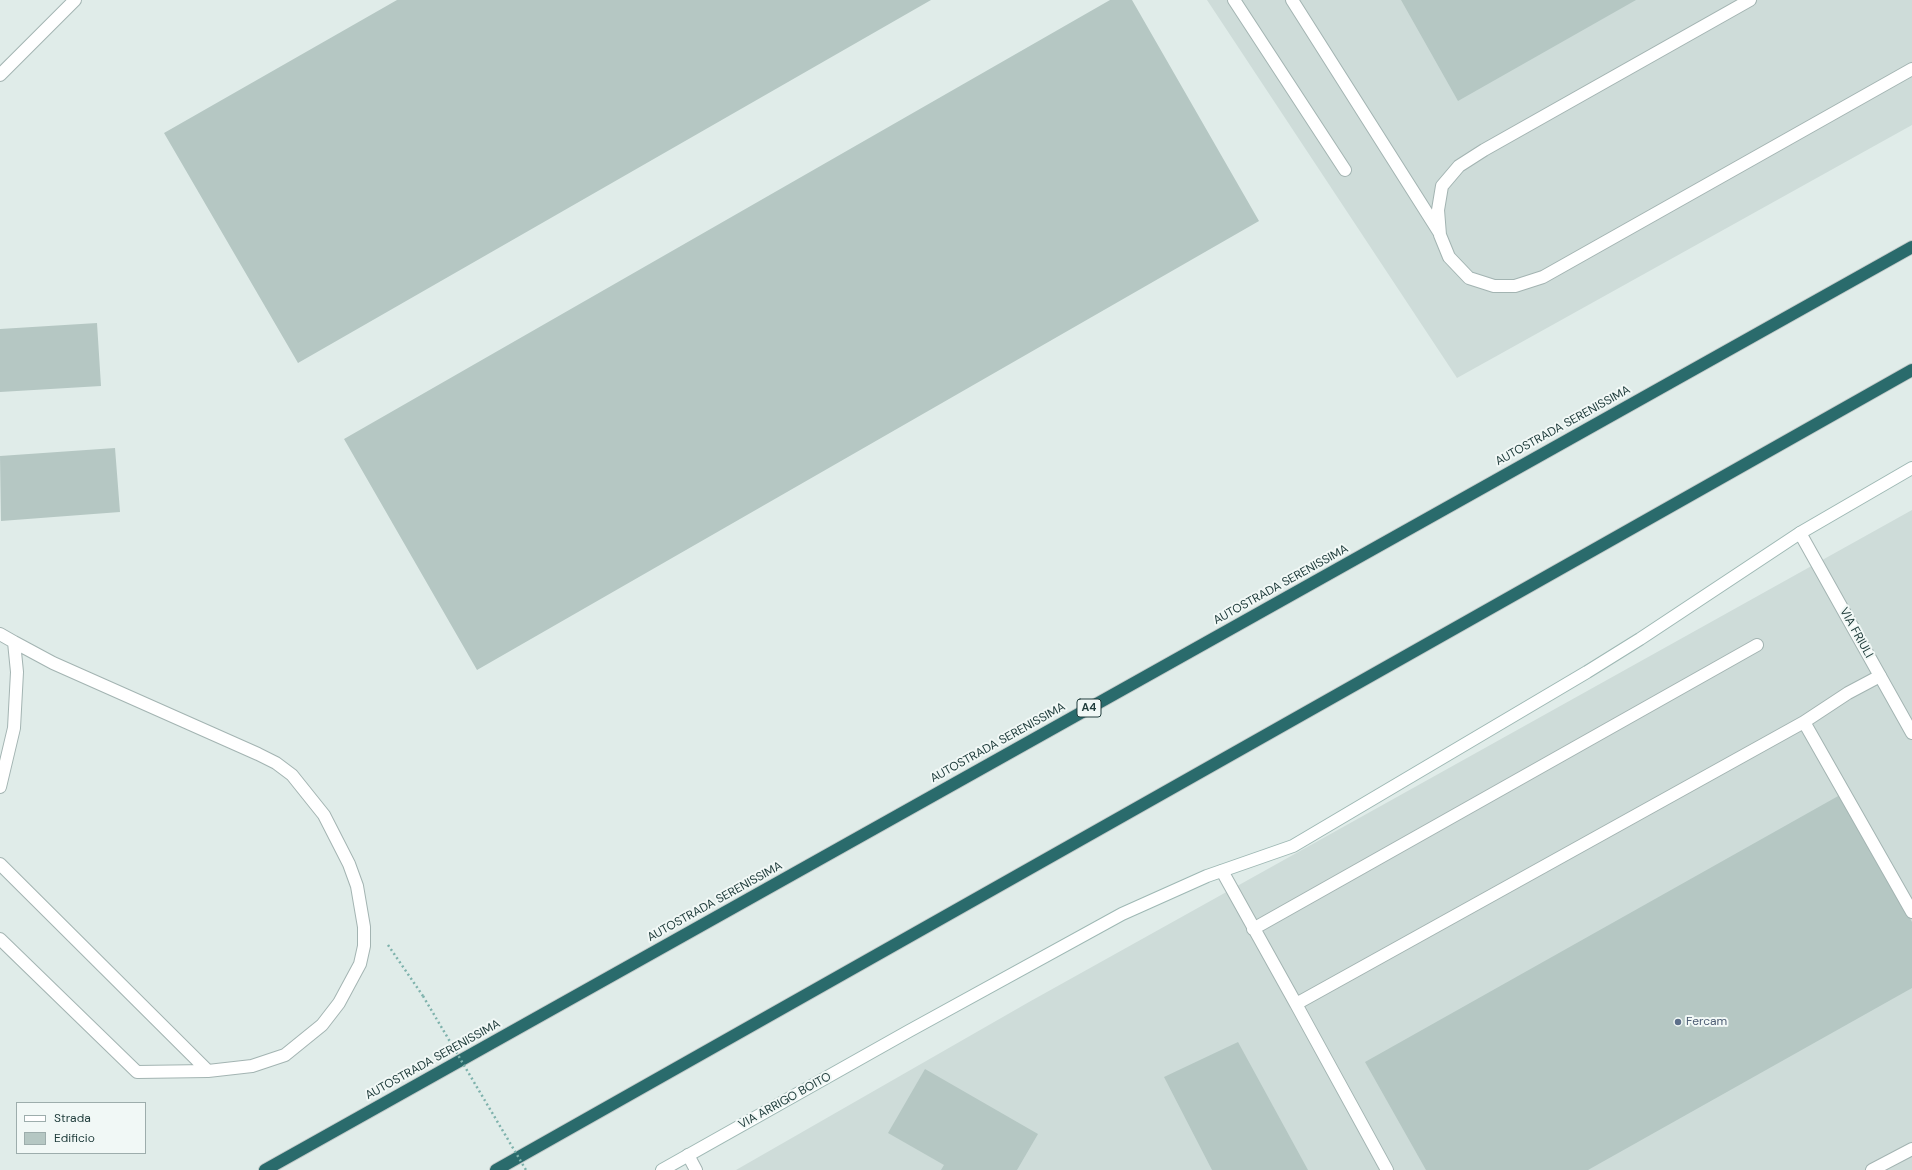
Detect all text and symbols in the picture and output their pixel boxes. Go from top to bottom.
street label: AUTOSTRADA SERENISSIMA [1493,383,1633,469]
street label: AUTOSTRADA SERENISSIMA [1211,542,1351,628]
street label: VIA FRIULI [1836,605,1876,661]
road number: A4 [1077,699,1101,717]
street label: AUTOSTRADA SERENISSIMA [928,700,1068,786]
street label: AUTOSTRADA SERENISSIMA [645,859,785,945]
place label: Fercam [1686,1015,1727,1029]
street label: AUTOSTRADA SERENISSIMA [363,1017,503,1103]
marker: Fercam [1673,1017,1683,1027]
street label: VIA ARRIGO BOITO [736,1070,834,1132]
legend [16,1102,146,1154]
text: Strada [54,1110,91,1126]
text: Edificio [54,1130,95,1146]

